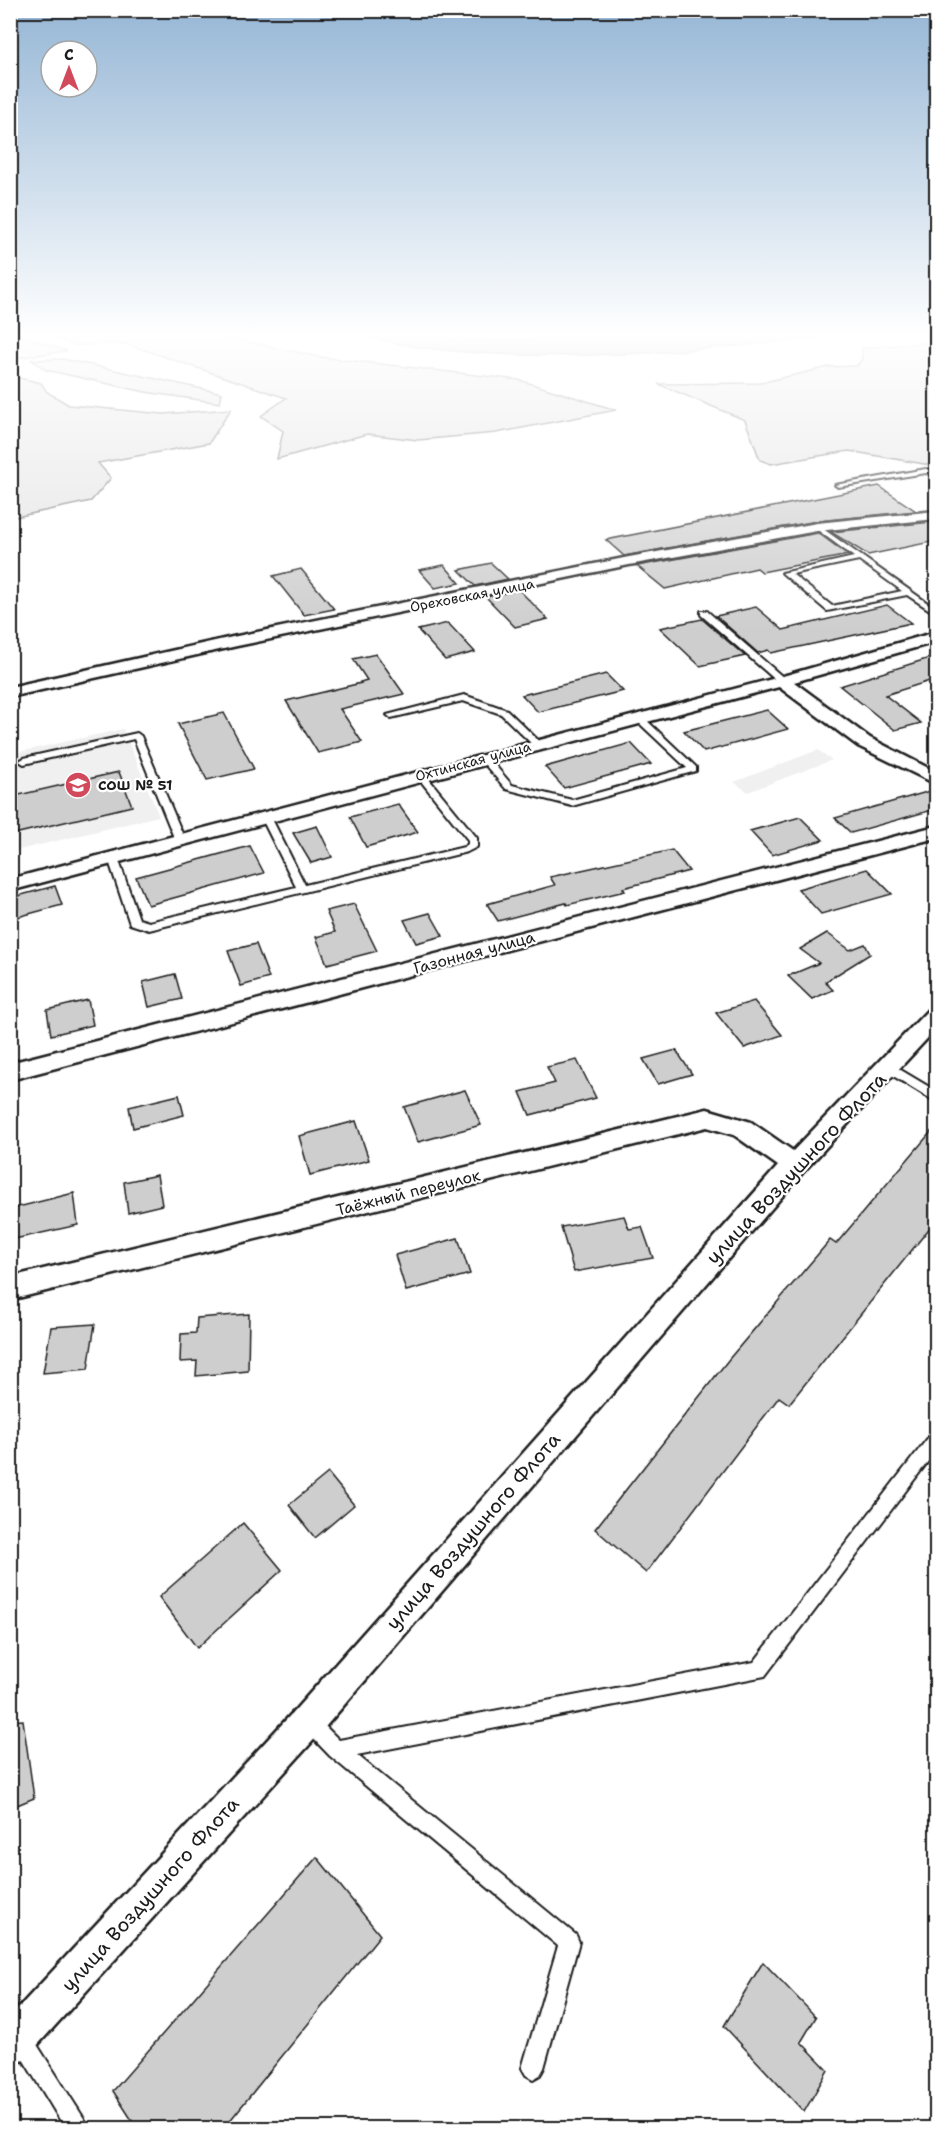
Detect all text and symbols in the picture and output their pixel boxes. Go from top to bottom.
north arrow [39,39,99,99]
text: С [64,44,74,65]
street label: Ореховская улица [408,574,536,616]
street label: Охтинская улица [413,737,533,785]
school or university icon: СОШ № 51 [63,770,93,800]
place label: СОШ № 51 [98,776,172,794]
street label: Газонная улица [411,926,537,979]
street label: улица Воздушного Флота [700,1066,892,1270]
street label: Таёжный переулок [334,1164,483,1221]
street label: улица Воздушного Флота [380,1426,566,1635]
street label: улица Воздушного Флота [56,1791,245,1997]

